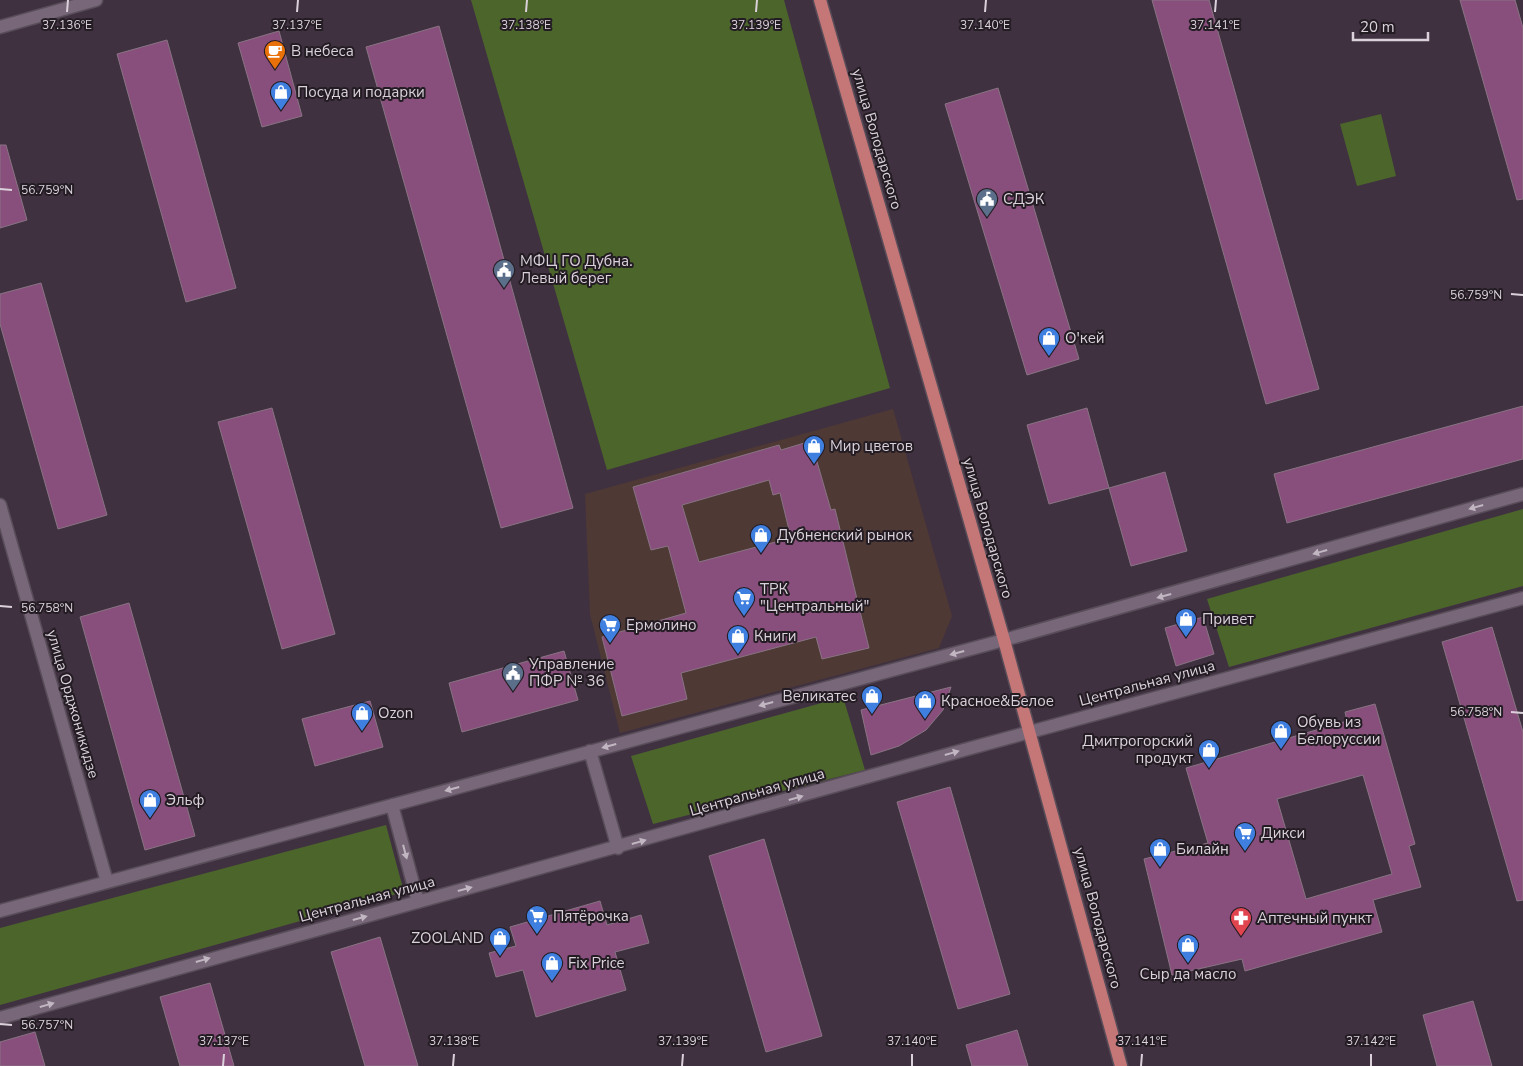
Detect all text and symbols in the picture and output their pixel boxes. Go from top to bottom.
scale bar [1353,10,1428,42]
text: 37.136°E [42,17,92,33]
text: 37.137°E [272,17,322,33]
text: 37.138°E [501,17,551,33]
text: 37.139°E [731,17,781,33]
text: 37.140°E [960,17,1010,33]
text: 37.141°E [1190,17,1240,33]
text: 20 m [1360,17,1395,37]
cafe icon: В небеса [263,39,287,70]
place label: В небеса [291,41,354,61]
street label: улица Володарского [847,66,907,212]
shop icon: Посуда и подарки [269,80,293,111]
place label: Посуда и подарки [297,82,425,102]
text: 56.759°N [21,182,73,198]
public building icon: СДЭК [975,187,999,218]
place label: СДЭК [1003,189,1045,209]
place label: МФЦ ГО Дубна. Левый берег [520,251,633,288]
public building icon: МФЦ ГО Дубна. Левый берег [492,258,516,289]
text: 56.759°N [1450,287,1502,303]
shop icon: О'кей [1037,326,1061,357]
place label: О'кей [1065,328,1105,348]
shop icon: Мир цветов [802,434,826,465]
place label: Мир цветов [830,436,913,456]
street label: улица Володарского [958,455,1018,601]
one-way arrow [1469,504,1484,512]
shop icon: Дубненский рынок [749,523,773,554]
place label: Дубненский рынок [777,525,912,545]
one-way arrow [1312,549,1327,557]
place label: ТРК "Центральный" [760,579,869,616]
supermarket icon: ТРК "Центральный" [732,586,756,617]
one-way arrow [1156,593,1171,601]
text: 56.758°N [21,600,73,616]
shop icon: Привет [1174,607,1198,638]
place label: Привет [1202,609,1254,629]
supermarket icon: Ермолино [598,613,622,644]
place label: Ермолино [626,615,697,635]
shop icon: Книги [726,624,750,655]
place label: Книги [754,626,796,646]
street label: улица Орджоникидзе [42,627,104,781]
one-way arrow [949,649,964,657]
place label: Управление ПФР № 36 [528,654,614,691]
street label: Центральная улица [1077,655,1217,711]
public building icon: Управление ПФР № 36 [501,661,525,692]
shop icon: Великатес [860,684,884,715]
place label: Великатес [783,686,856,706]
shop icon: Красное&Белое [913,689,937,720]
place label: Красное&Белое [941,691,1054,711]
one-way arrow [759,700,774,708]
shop icon: Ozon [350,701,374,732]
place label: Ozon [378,703,413,723]
text: 56.758°N [1450,704,1502,720]
place label: Обувь из Белоруссии [1297,712,1380,749]
shop icon: Обувь из Белоруссии [1269,719,1293,750]
place label: Дмитрогорский продукт [1082,731,1193,768]
shop icon: Дмитрогорский продукт [1197,738,1221,769]
one-way arrow [602,742,617,750]
one-way arrow [944,749,959,757]
street label: Центральная улица [687,763,827,821]
one-way arrow [445,785,460,793]
shop icon: Эльф [138,788,162,819]
place label: Эльф [166,790,205,810]
one-way arrow [788,794,803,802]
supermarket icon: Дикси [1233,821,1257,852]
place label: Дикси [1261,823,1305,843]
one-way arrow [632,837,647,845]
shop icon: Билайн [1148,837,1172,868]
place label: Билайн [1176,839,1229,859]
one-way arrow [401,845,409,860]
street label: улица Володарского [1069,845,1127,991]
street label: Центральная улица [297,871,437,927]
one-way arrow [458,885,473,893]
supermarket icon: Пятёрочка [525,904,549,935]
place label: Пятёрочка [553,906,629,926]
pharmacy icon: Аптечный пункт [1229,906,1253,937]
place label: Аптечный пункт [1257,908,1372,928]
one-way arrow [353,914,368,922]
shop icon: ZOOLAND [488,926,512,957]
place label: ZOOLAND [411,928,484,948]
shop icon: Сыр да масло [1176,933,1200,964]
shop icon: Fix Price [540,951,564,982]
place label: Fix Price [568,953,624,973]
one-way arrow [196,956,211,964]
place label: Сыр да масло [1140,964,1236,984]
one-way arrow [40,1000,55,1008]
text: 56.757°N [21,1017,73,1033]
text: 37.137°E [199,1033,249,1049]
text: 37.138°E [429,1033,479,1049]
text: 37.139°E [658,1033,708,1049]
text: 37.140°E [887,1033,937,1049]
text: 37.141°E [1117,1033,1167,1049]
text: 37.142°E [1346,1033,1396,1049]

